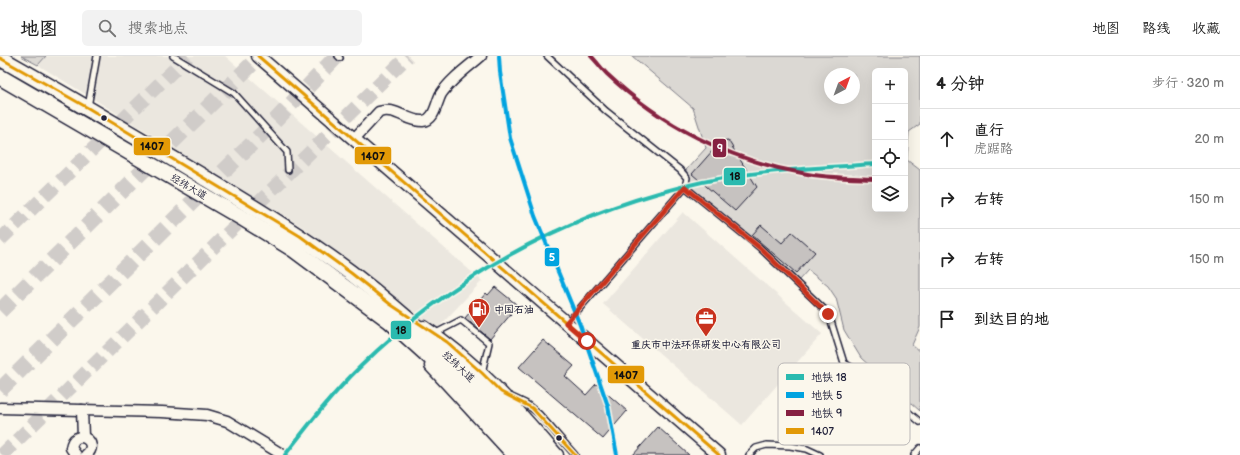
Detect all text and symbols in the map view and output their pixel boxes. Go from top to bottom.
search box [82,10,362,46]
icon: search [96,17,118,39]
text: 地图 [20,18,58,41]
text: 搜索地点 [128,19,188,38]
text: 地图 [1092,20,1120,37]
text: 路线 [1142,20,1170,37]
text: 收藏 [1192,20,1220,37]
north arrow [824,68,860,104]
map controls [872,68,908,212]
button: + [872,68,908,104]
text: 4 分钟 [936,74,985,94]
text: 步行 · 320 m [1152,75,1224,91]
button: − [872,104,908,140]
unlabelled marker [99,113,109,123]
text: 直行 [974,121,1004,140]
icon: ahead [936,128,958,150]
text: 20 m [1194,131,1224,147]
line badge: 1407 [133,137,171,156]
line badge: 9 [712,138,727,158]
text: 1407 [140,140,164,153]
button: locate [872,140,908,176]
text: 虎踞路 [974,141,1013,157]
text: 9 [717,142,723,155]
line badge: 1407 [354,146,392,165]
text: 1407 [361,150,385,163]
line badge: 18 [723,167,746,186]
text: 18 [729,170,741,183]
street label: 经纬大道 [168,172,209,202]
button: layers [872,176,908,212]
icon: right [936,188,958,210]
text: 右转 [974,190,1004,209]
text: 150 m [1190,191,1224,207]
line badge: 5 [544,247,560,267]
icon: right [936,248,958,270]
text: 右转 [974,250,1004,269]
text: 5 [549,251,556,264]
text: 150 m [1190,251,1224,267]
fuel station icon: 中国石油 [466,296,492,329]
place label: 中国石油 [494,304,534,316]
office icon: 重庆市中法环保研发中心有限公司 [693,305,719,338]
route end [819,305,837,323]
icon: arrive [936,308,958,330]
text: 到达目的地 [974,310,1049,329]
line badge: 18 [390,320,412,340]
text: 18 [395,324,407,337]
route start [578,332,596,350]
place label: 重庆市中法环保研发中心有限公司 [631,339,781,351]
street label: 经纬大道 [440,349,477,385]
legend [778,363,910,445]
line badge: 1407 [607,365,645,384]
text: 1407 [614,369,638,382]
text: 地铁 18 [811,371,847,384]
text: 地铁 5 [811,389,842,402]
text: 地铁 9 [811,407,842,420]
text: 1407 [811,425,834,438]
unlabelled marker [554,433,564,443]

